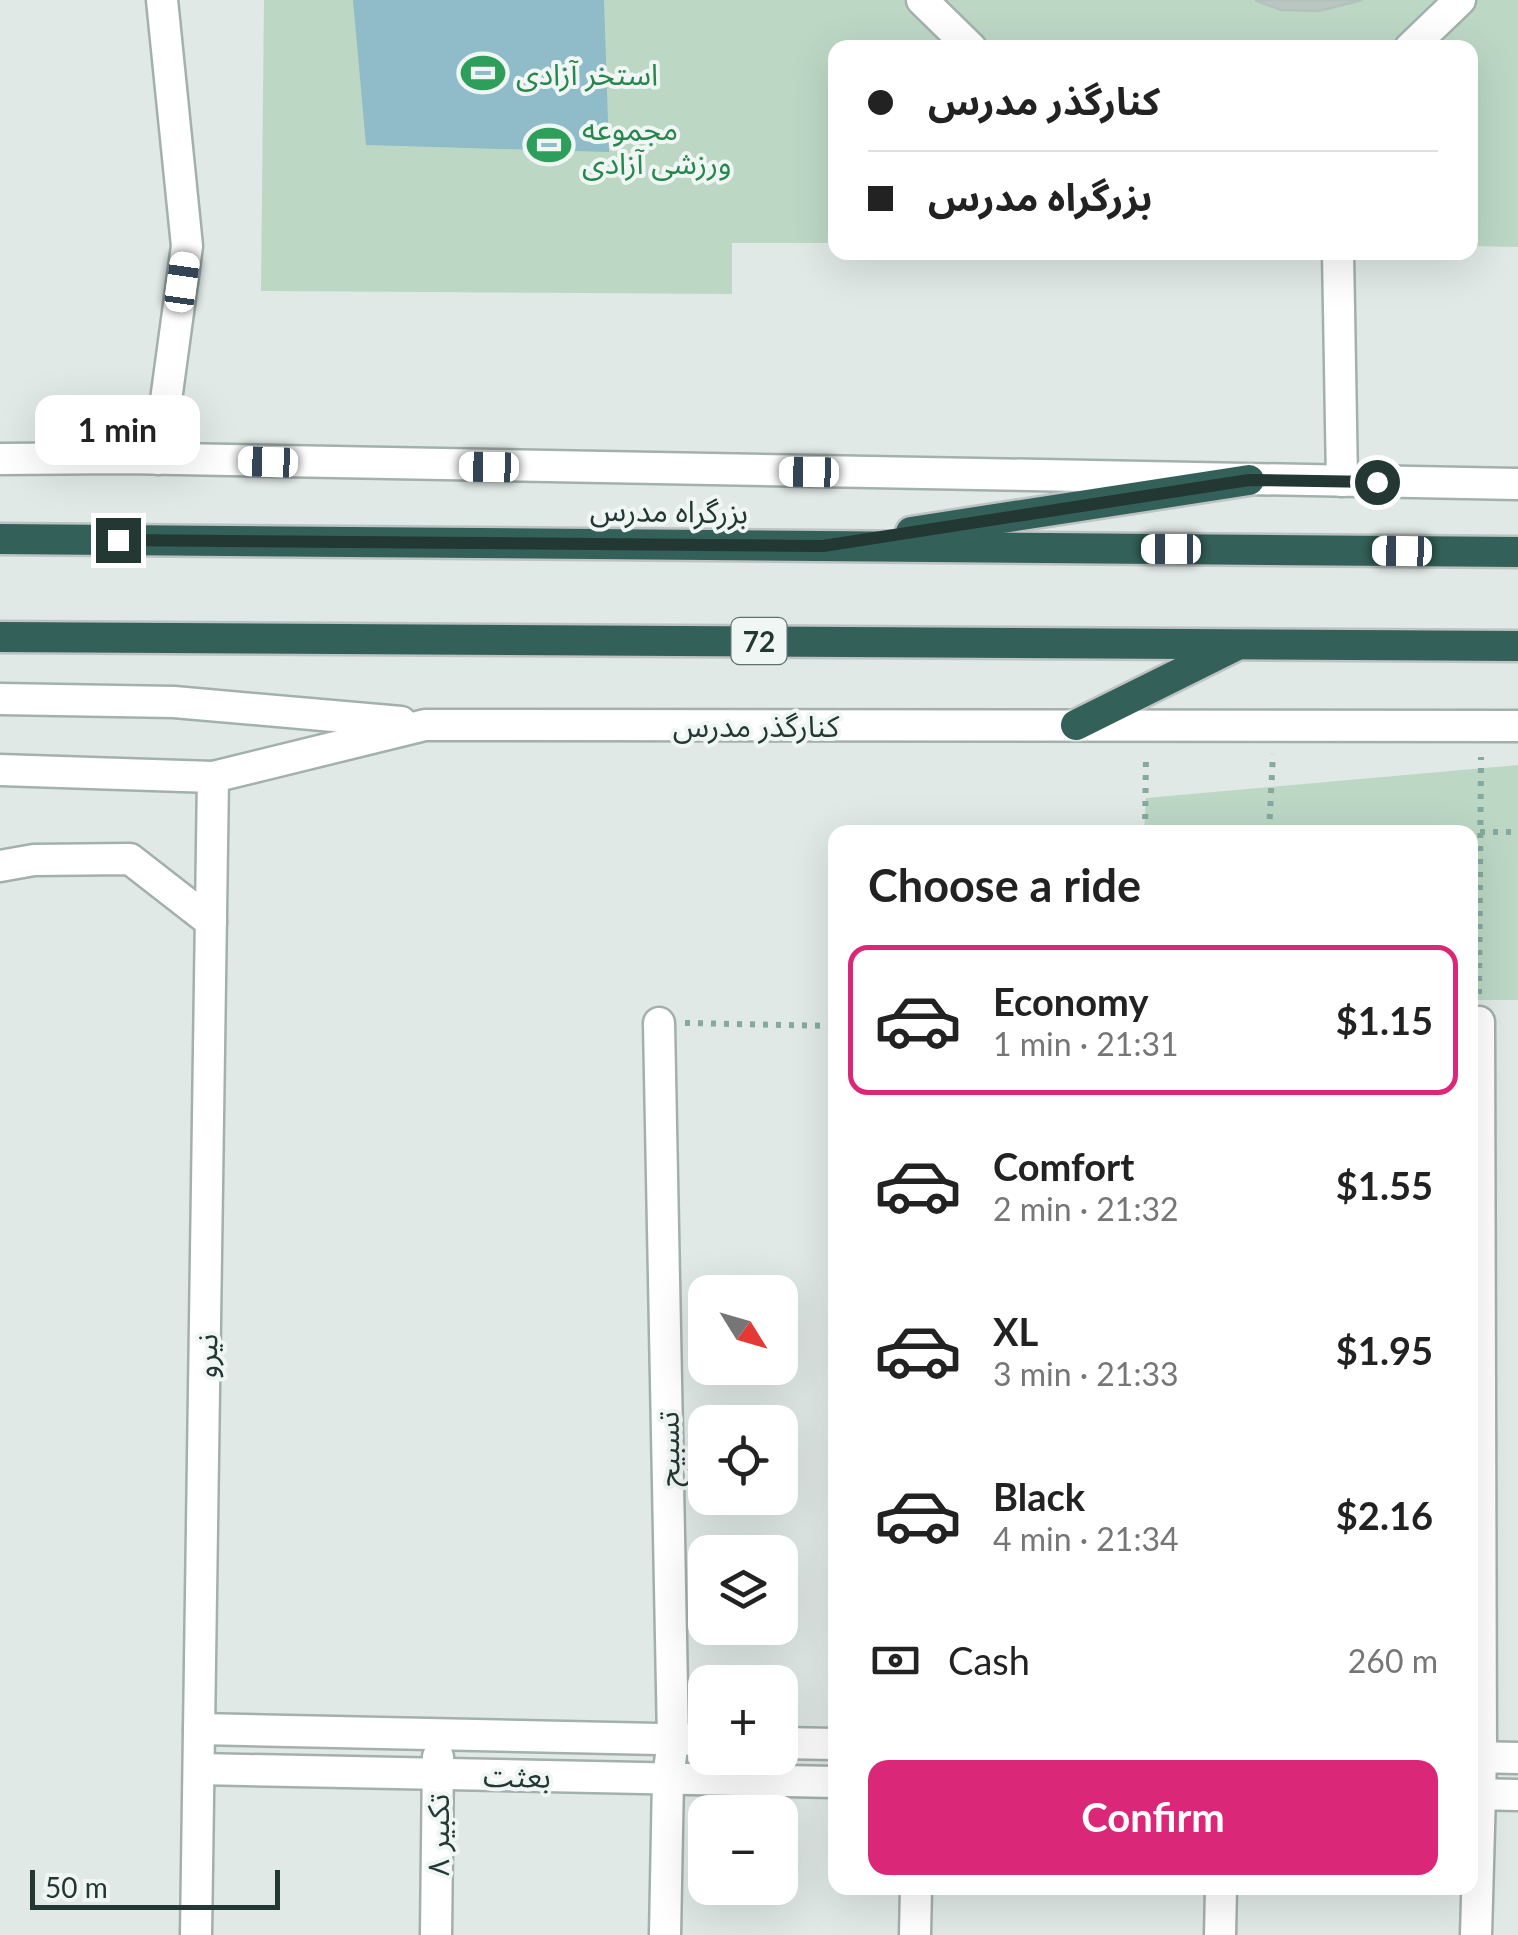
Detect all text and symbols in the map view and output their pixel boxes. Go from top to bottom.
sports icon: استخر آزادی [459,49,507,97]
place label: استخر آزادی [516,55,658,92]
text: کنارگذر مدرس [928,77,1160,123]
place label: مجموعه ورزشی آزادی [582,110,731,181]
sports icon: مجموعه ورزشی آزادی [525,121,573,169]
text: بزرگراه مدرس [928,173,1152,219]
car [163,250,201,314]
callout: 1 min [36,395,200,465]
text: 1 min [78,410,157,449]
car [237,446,299,478]
car [459,451,519,483]
car [779,456,839,488]
route start [1355,460,1400,505]
street label: بزرگراه مدرس [590,491,748,530]
route end [96,518,141,563]
car [1141,534,1201,564]
car [1372,535,1432,567]
road number: 72 [732,618,786,664]
street label: کنارگذر مدرس [673,707,840,744]
text: Choose a ride [868,858,1141,912]
icon: car [873,975,963,1065]
text: Economy [993,978,1148,1024]
text: $1.15 [1336,997,1433,1043]
text: 1 min · 21:31 [993,1024,1179,1063]
icon: car [873,1140,963,1230]
text: Comfort [993,1143,1134,1189]
text: $1.55 [1336,1162,1433,1208]
text: 2 min · 21:32 [993,1189,1179,1228]
north arrow [688,1275,798,1385]
map controls [688,1275,798,1905]
icon: car [873,1305,963,1395]
text: XL [993,1308,1038,1354]
text: $1.95 [1336,1327,1433,1373]
street label: نیرو [187,1333,224,1379]
text: 3 min · 21:33 [993,1354,1179,1393]
button: locate [688,1405,798,1515]
street label: تسبیح [648,1411,692,1487]
icon: car [873,1470,963,1560]
text: Black [993,1473,1085,1519]
text: $2.16 [1336,1492,1433,1538]
text: 4 min · 21:34 [993,1519,1179,1558]
button: layers [688,1535,798,1645]
icon: cash [868,1633,923,1688]
text: Cash [948,1637,1030,1683]
text: 260 m [1348,1641,1438,1680]
button: + [688,1665,798,1775]
street label: بعثت [483,1756,551,1794]
button: Confirm [868,1760,1438,1875]
street label: تکبیر ۸ [419,1794,456,1876]
button: − [688,1795,798,1905]
scale bar [30,1865,280,1910]
text: 50 m [45,1870,108,1904]

